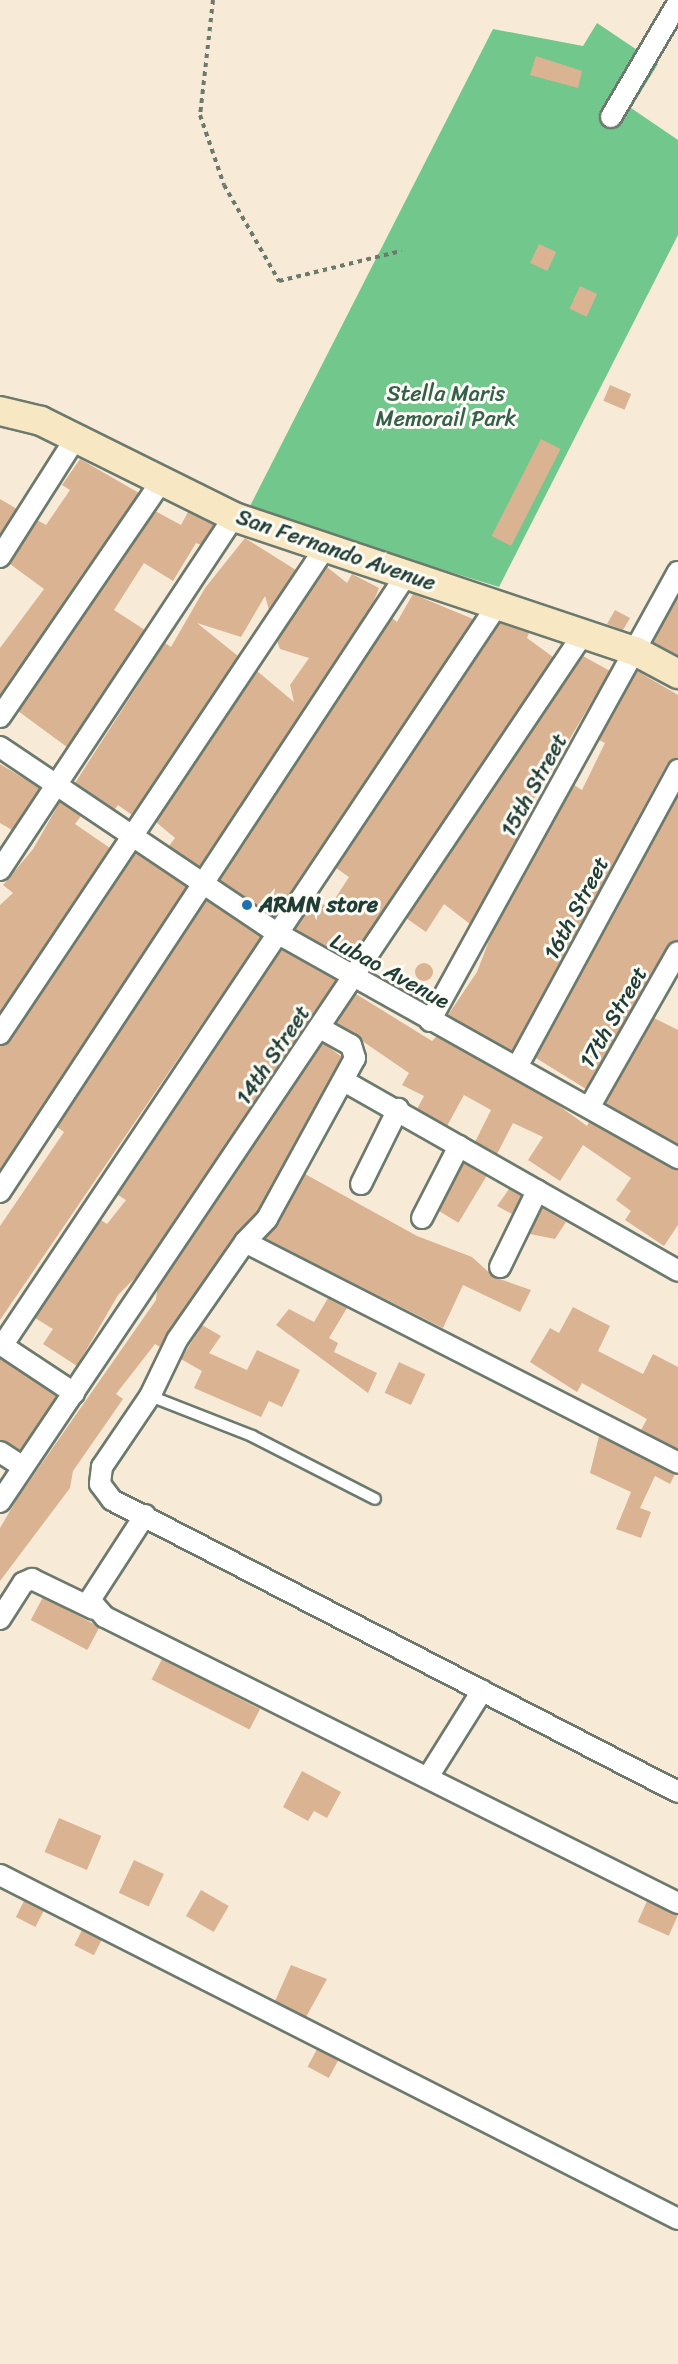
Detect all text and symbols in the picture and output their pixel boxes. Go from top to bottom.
park label: Stella Maris Memorail Park [376,380,516,432]
street label: San Fernando Avenue [233,504,439,596]
street label: 15th Street [495,729,573,841]
street label: 16th Street [538,852,614,964]
place label: ARMN store [259,892,378,918]
marker: ARMN store [240,898,254,912]
street label: Lubao Avenue [326,927,454,1015]
street label: 17th Street [573,962,653,1072]
street label: 14th Street [230,1000,316,1110]

